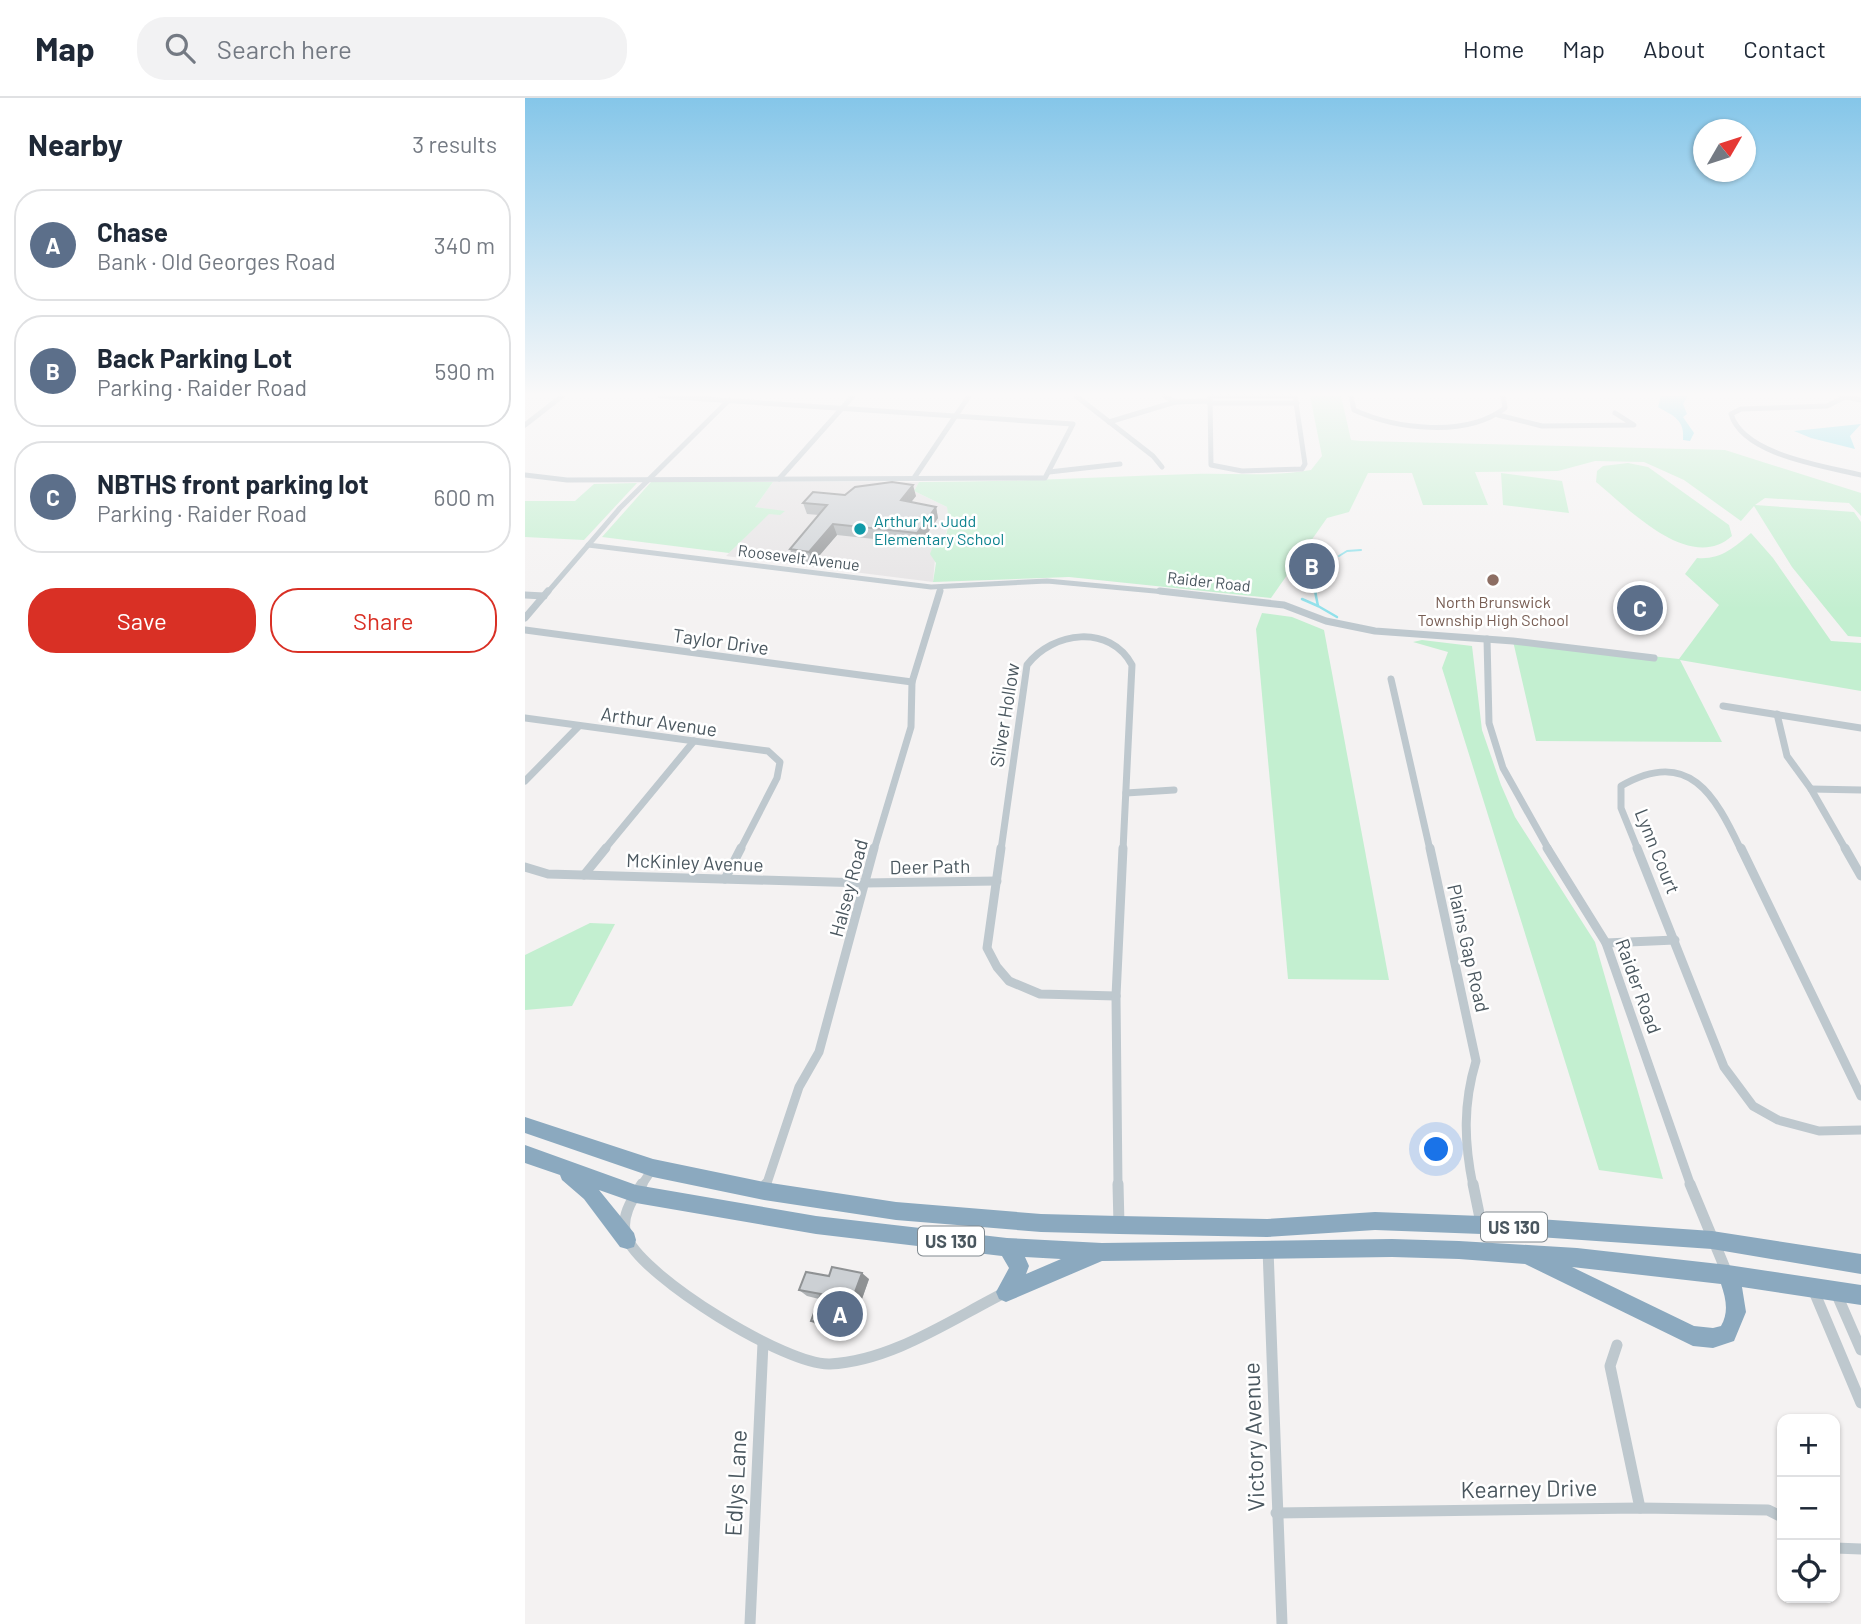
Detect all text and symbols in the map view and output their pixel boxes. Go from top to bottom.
search box [137,17,627,80]
text: Map [35,28,95,68]
icon: search [161,29,199,67]
text: Search here [217,33,352,64]
text: Home [1463,34,1524,63]
text: Map [1562,34,1605,63]
text: About [1643,34,1705,63]
text: Contact [1743,34,1826,63]
north arrow [1693,119,1756,182]
text: Nearby [28,126,123,162]
text: 3 results [412,130,497,158]
text: Chase [97,216,168,247]
text: A [45,231,61,259]
text: 340 m [434,231,495,259]
text: Bank · Old Georges Road [97,247,336,275]
text: Back Parking Lot [97,342,292,373]
text: B [46,357,60,385]
text: 590 m [435,357,495,385]
text: Parking · Raider Road [97,373,307,401]
text: NBTHS front parking lot [97,468,369,499]
text: C [46,483,60,511]
text: 600 m [434,483,495,511]
text: Parking · Raider Road [97,499,307,527]
place label: Arthur M. Judd Elementary School [874,511,1004,548]
marker: Arthur M. Judd Elementary School [852,521,868,537]
street label: Roosevelt Avenue [737,540,861,574]
pin: B [1289,540,1335,592]
street label: Raider Road [1166,567,1252,595]
marker: North Brunswick Township High School [1485,572,1501,588]
pin: C [1617,582,1663,634]
button: Save [28,588,256,653]
button: Share [270,588,497,653]
place label: North Brunswick Township High School [1417,592,1569,629]
street label: Taylor Drive [672,623,770,659]
street label: Silver Hollow [984,661,1024,769]
street label: Arthur Avenue [599,701,719,741]
street label: Lynn Court [1631,805,1685,897]
street label: Halsey Road [824,837,872,939]
street label: McKinley Avenue [626,848,764,876]
street label: Deer Path [889,854,971,878]
street label: Plains Gap Road [1443,882,1495,1014]
street label: Raider Road [1611,935,1667,1037]
your location [1419,1132,1453,1166]
road number: US 130 [1481,1212,1547,1242]
road number: US 130 [918,1226,984,1256]
pin: A [817,1288,863,1340]
street label: Victory Avenue [1236,1362,1270,1512]
map controls [1777,1414,1840,1603]
button: + [1777,1414,1840,1477]
street label: Edlys Lane [718,1429,752,1537]
street label: Kearney Drive [1460,1473,1598,1503]
button: − [1777,1477,1840,1540]
button: locate [1777,1540,1840,1603]

